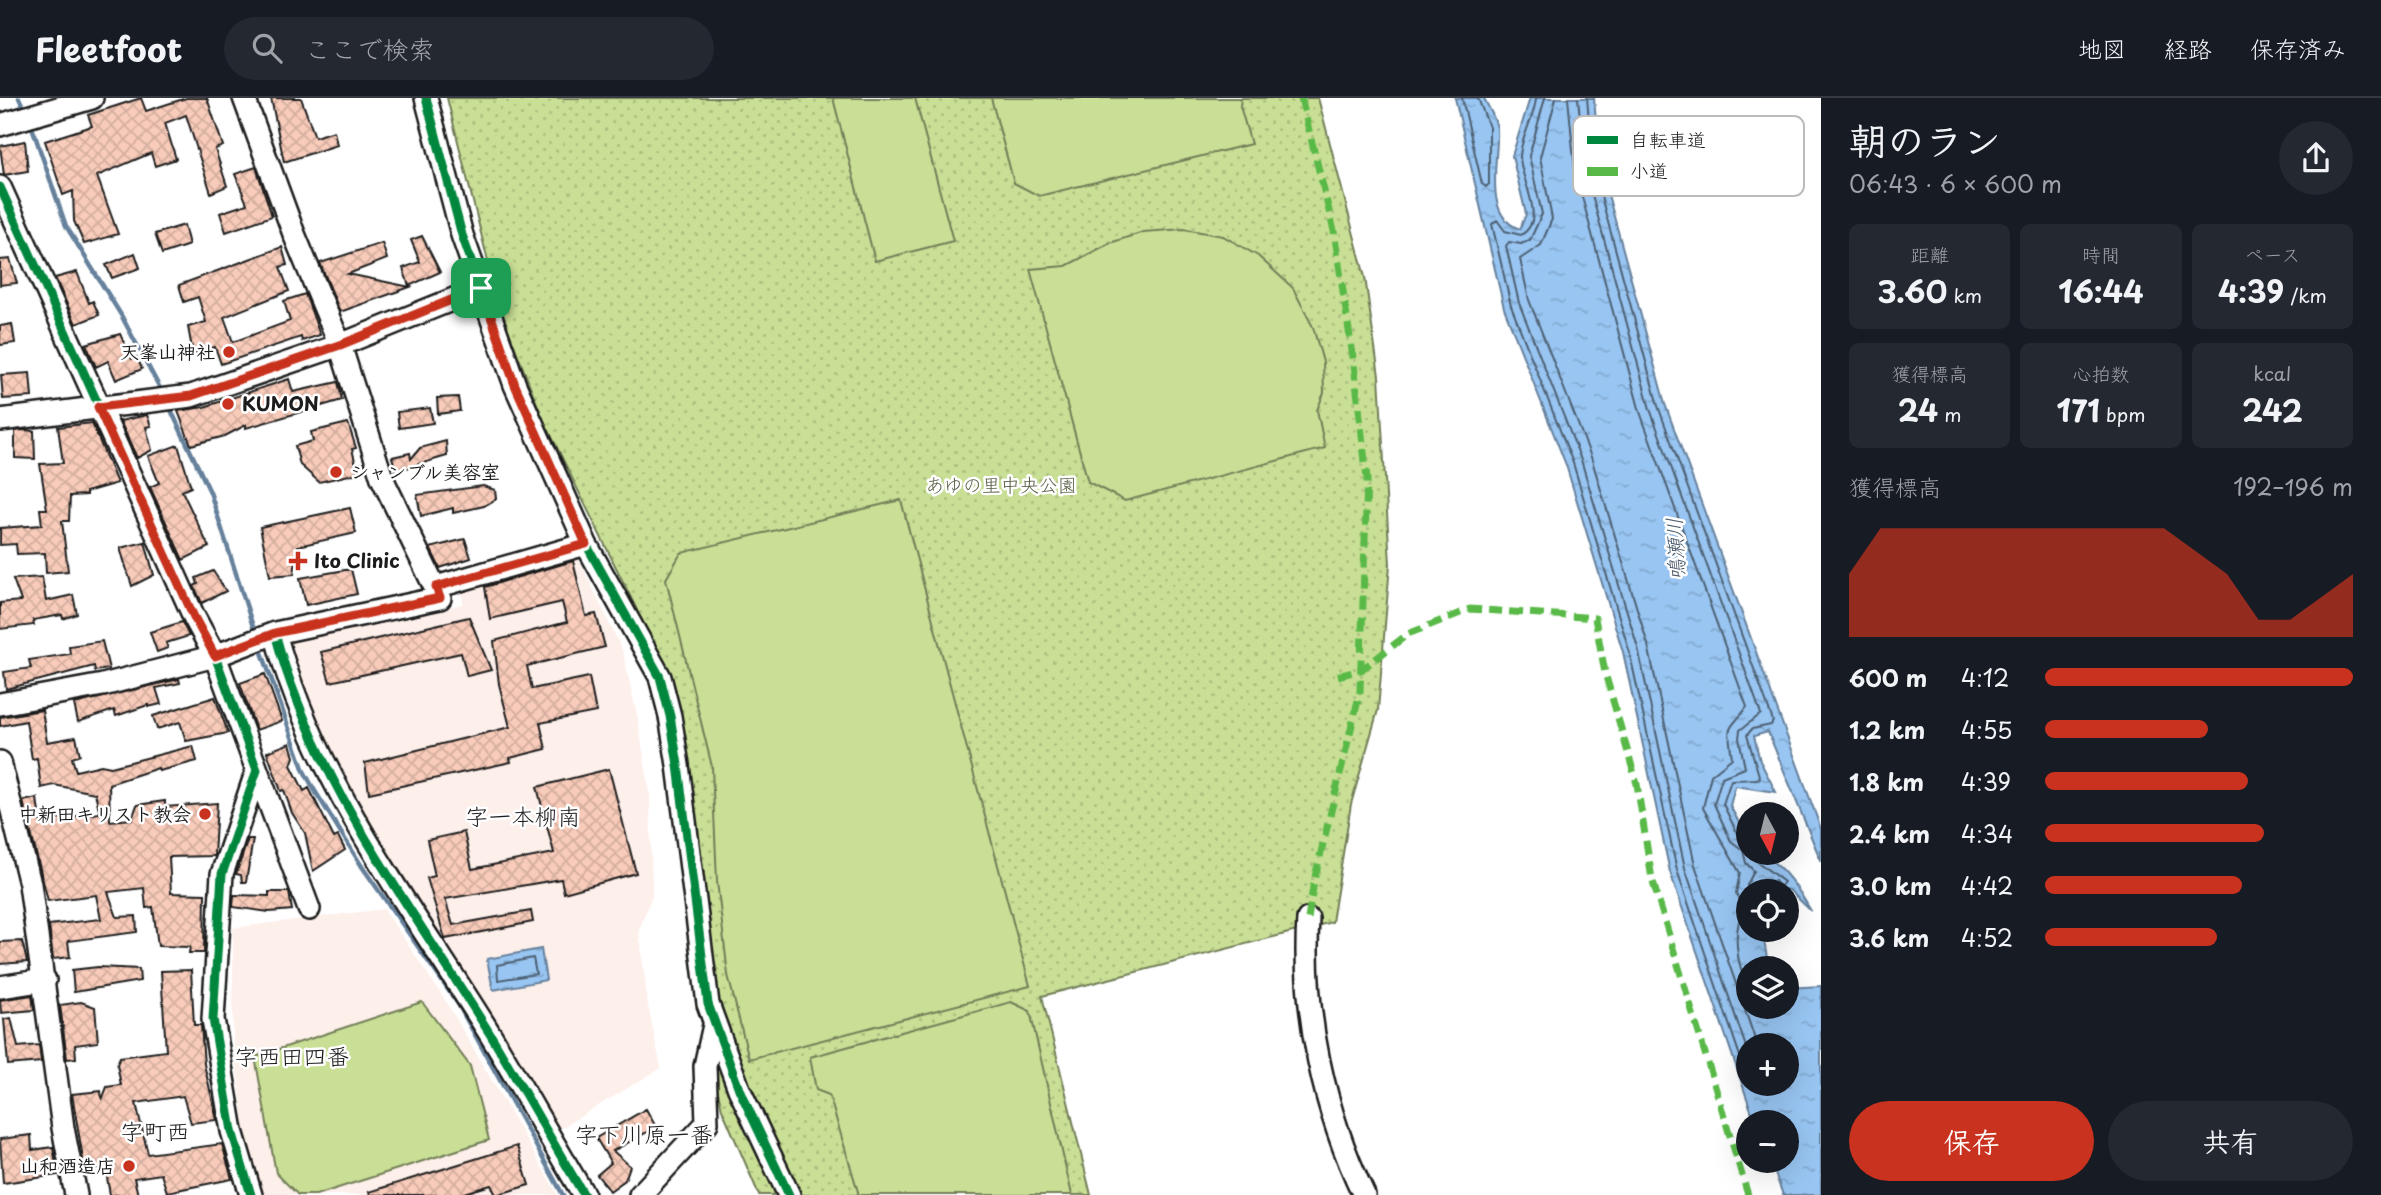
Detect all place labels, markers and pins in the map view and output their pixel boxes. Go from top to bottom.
pin [451,258,511,318]
place label: 天峯山神社 [120,337,215,365]
marker: 天峯山神社 [221,344,237,360]
place label: KUMON [242,389,319,417]
marker: KUMON [220,396,236,412]
place label: シャンブル美容室 [350,457,500,485]
marker: シャンブル美容室 [328,464,344,480]
place label: Ito Clinic [314,546,400,574]
marker: Ito Clinic [288,551,308,571]
place label: 中新田キリスト教会 [18,799,191,827]
marker: 中新田キリスト教会 [197,806,213,822]
place label: 山和酒造店 [20,1151,115,1179]
marker: 山和酒造店 [121,1158,137,1174]

